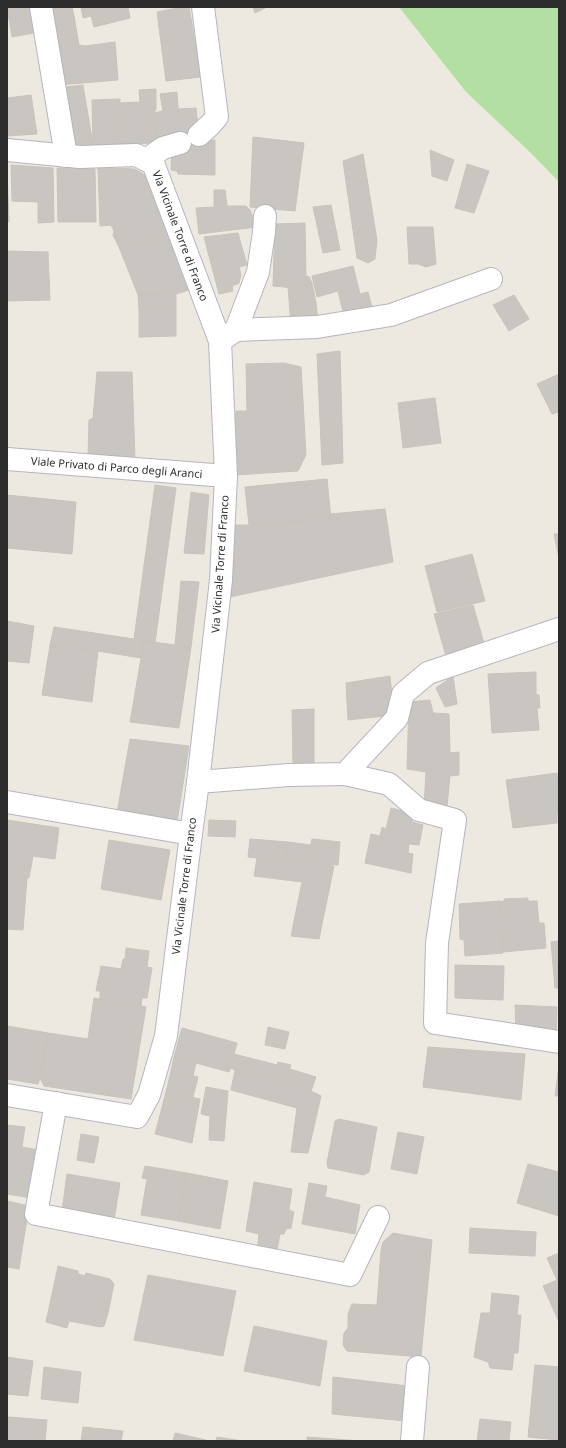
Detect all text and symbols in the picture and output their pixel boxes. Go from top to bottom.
street label: Via Vicinale Torre di Franco [149,168,212,303]
street label: Viale Privato di Parco degli Aranci [30,453,203,481]
street label: Via Vicinale Torre di Franco [207,494,232,633]
street label: Via Vicinale Torre di Franco [168,816,199,955]

